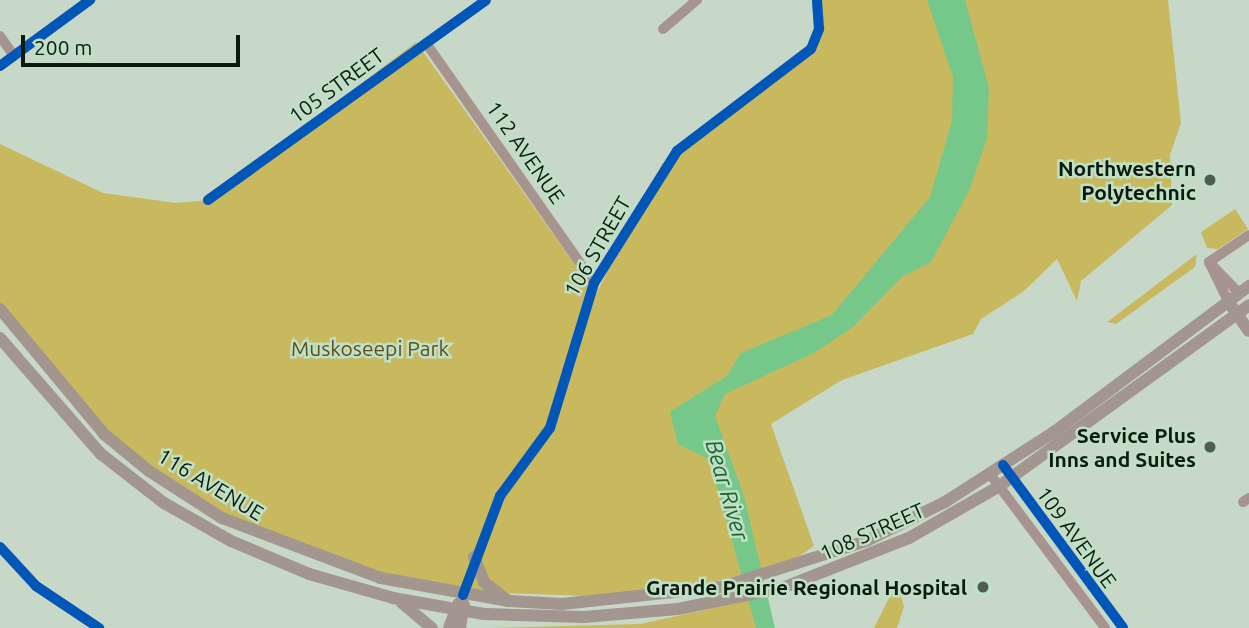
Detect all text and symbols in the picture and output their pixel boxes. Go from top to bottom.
scale bar [24,21,243,65]
text: 200 m [34,35,92,59]
street label: 105 STREET [284,42,388,128]
street label: 112 AVENUE [482,96,570,208]
place label: Northwestern Polytechnic [1058,155,1196,205]
marker: Northwestern Polytechnic [1202,172,1218,188]
street label: 106 STREET [558,191,636,301]
park label: Muskoseepi Park [291,335,449,361]
place label: Service Plus Inns and Suites [1048,422,1196,472]
water label: Bear River [699,436,755,544]
marker: Service Plus Inns and Suites [1202,439,1218,455]
street label: 116 AVENUE [153,443,269,525]
street label: 109 AVENUE [1032,481,1122,593]
street label: 108 STREET [816,497,928,565]
place label: Grande Prairie Regional Hospital [646,574,967,600]
marker: Grande Prairie Regional Hospital [973,577,993,597]

